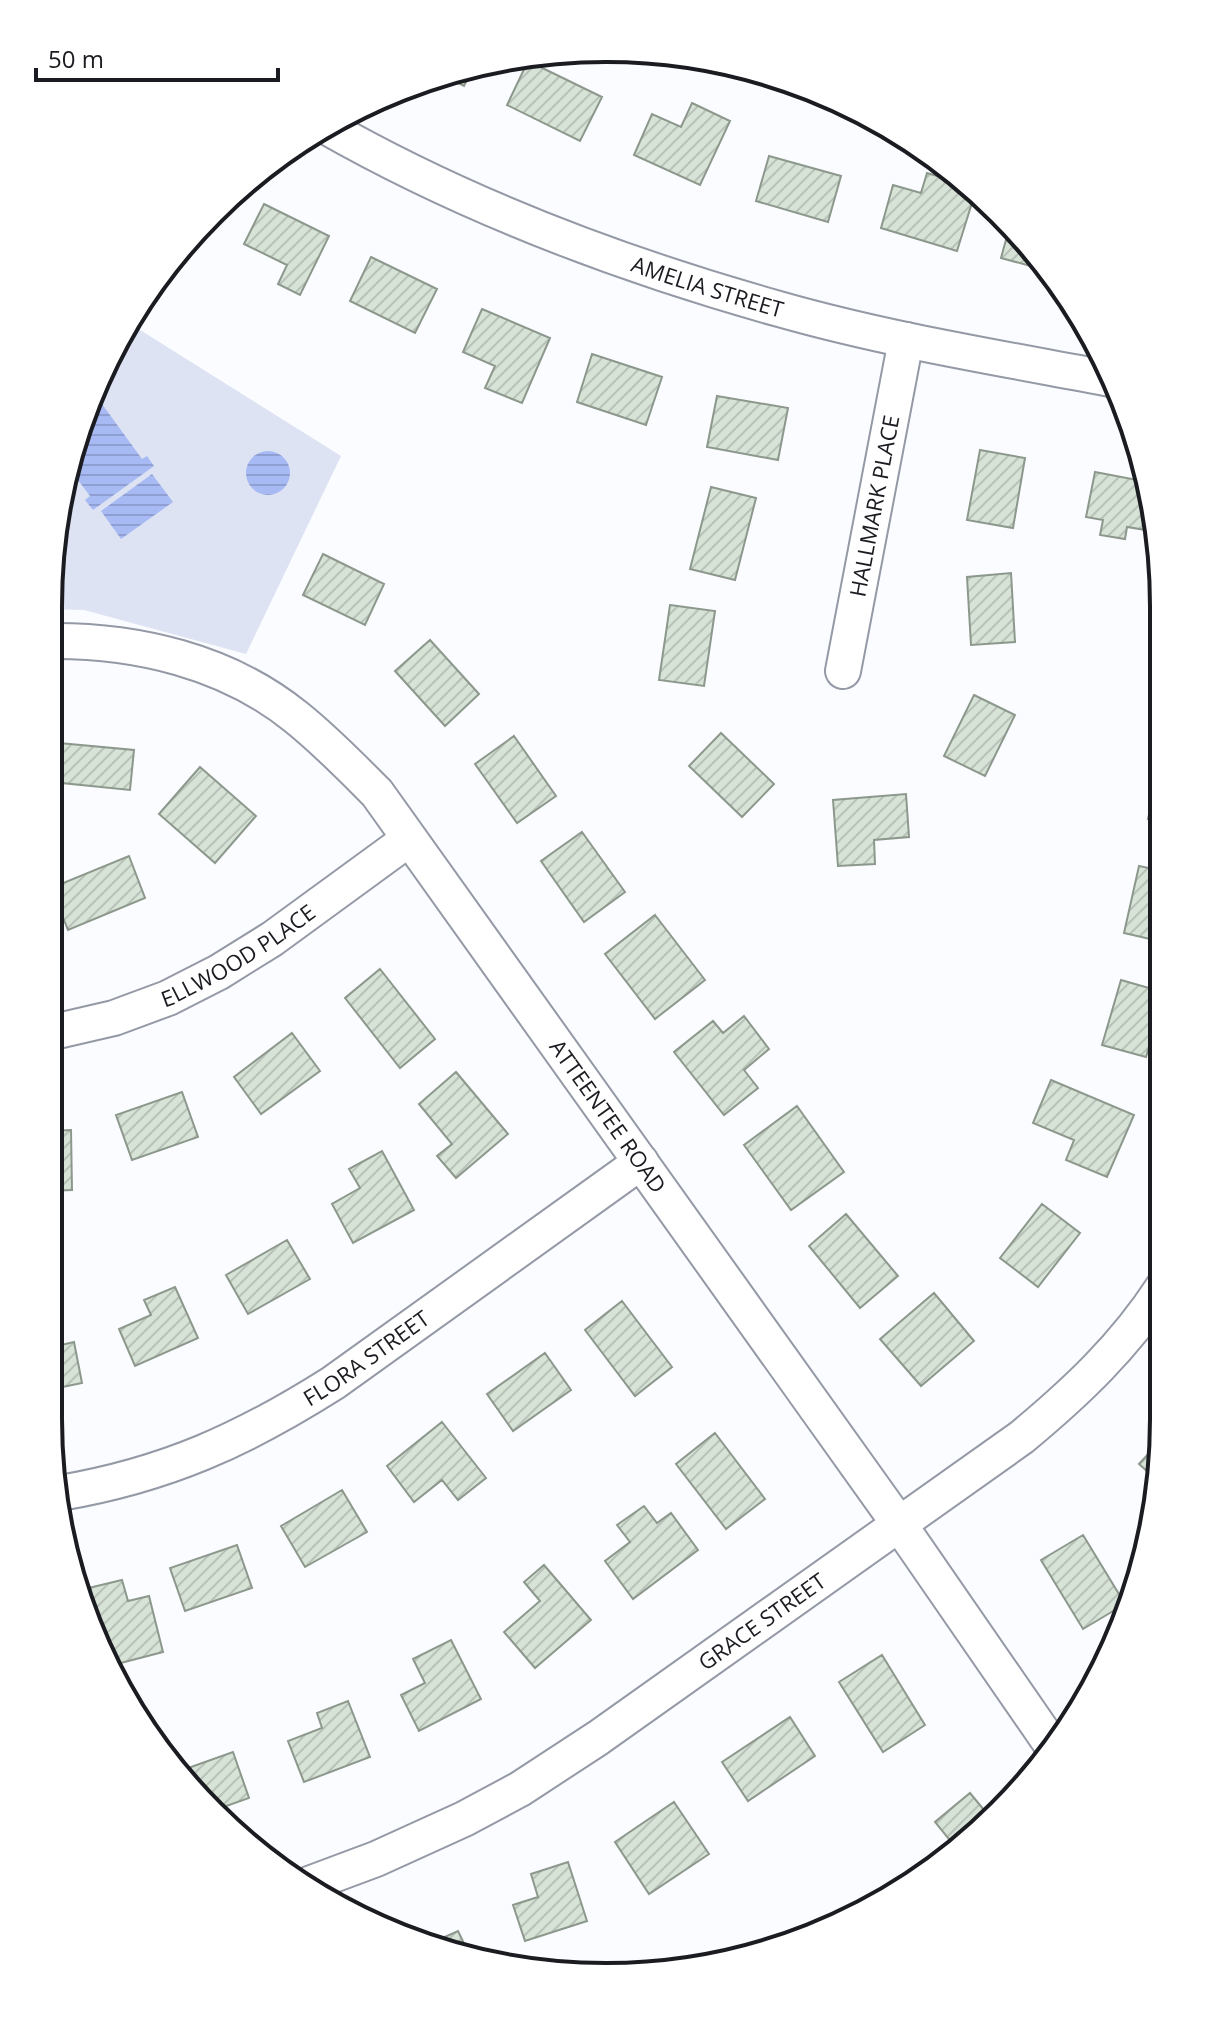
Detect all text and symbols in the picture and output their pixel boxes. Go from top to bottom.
scale bar [36,32,278,82]
text: 50 m [48,42,104,75]
street label: AMELIA STREET [628,248,787,324]
street label: HALLMARK PLACE [841,412,905,599]
street label: ELLWOOD PLACE [156,897,321,1013]
street label: ATTEENTEE ROAD [544,1033,674,1199]
street label: FLORA STREET [297,1303,435,1412]
street label: GRACE STREET [692,1565,831,1676]

